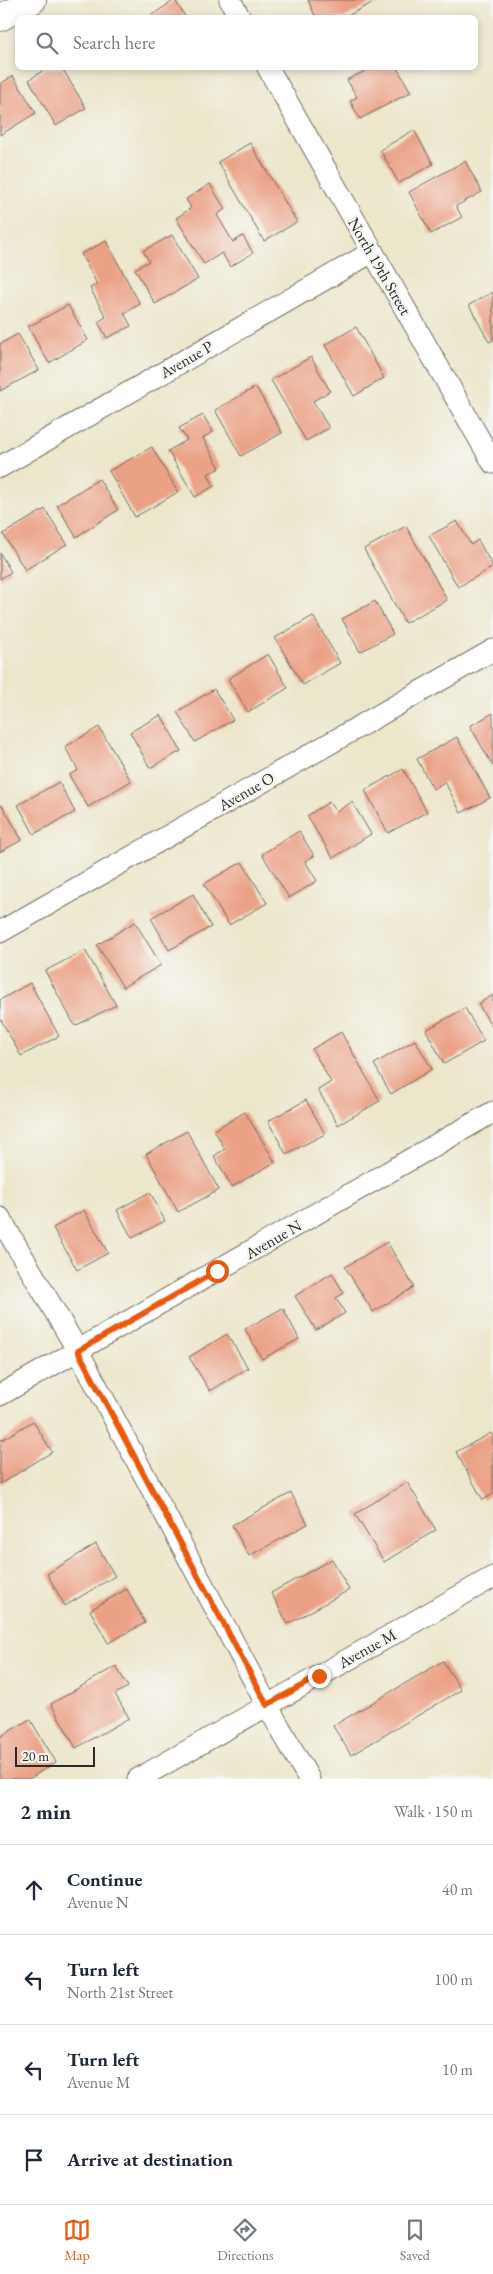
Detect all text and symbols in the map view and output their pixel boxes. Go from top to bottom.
search box [15,15,478,70]
icon: search [33,29,61,57]
text: Search here [73,30,155,55]
street label: North 19th Street [343,214,416,319]
street label: Avenue P [155,336,217,384]
street label: Avenue O [214,767,278,816]
street label: Avenue N [240,1215,306,1264]
route start [206,1260,229,1283]
street label: Avenue M [333,1624,400,1674]
route end [308,1665,331,1688]
scale bar [15,1744,95,1767]
text: 20 m [22,1747,49,1765]
text: 2 min [20,1798,71,1825]
text: Walk · 150 m [394,1801,473,1822]
text: Continue [67,1867,142,1892]
icon: ahead [20,1876,48,1904]
text: 40 m [442,1879,473,1900]
text: Avenue N [67,1892,129,1913]
text: Turn left [67,1957,139,1982]
icon: left [20,1966,48,1994]
text: 100 m [434,1969,473,1990]
text: North 21st Street [67,1982,173,2003]
text: Turn left [67,2047,139,2072]
icon: left [20,2056,48,2084]
text: 10 m [442,2059,473,2080]
text: Avenue M [67,2072,131,2093]
icon: arrive [20,2146,48,2174]
text: Arrive at destination [67,2147,233,2172]
tab: Map [63,2216,91,2264]
tab: Directions [217,2216,274,2264]
tab: Saved [400,2216,430,2264]

